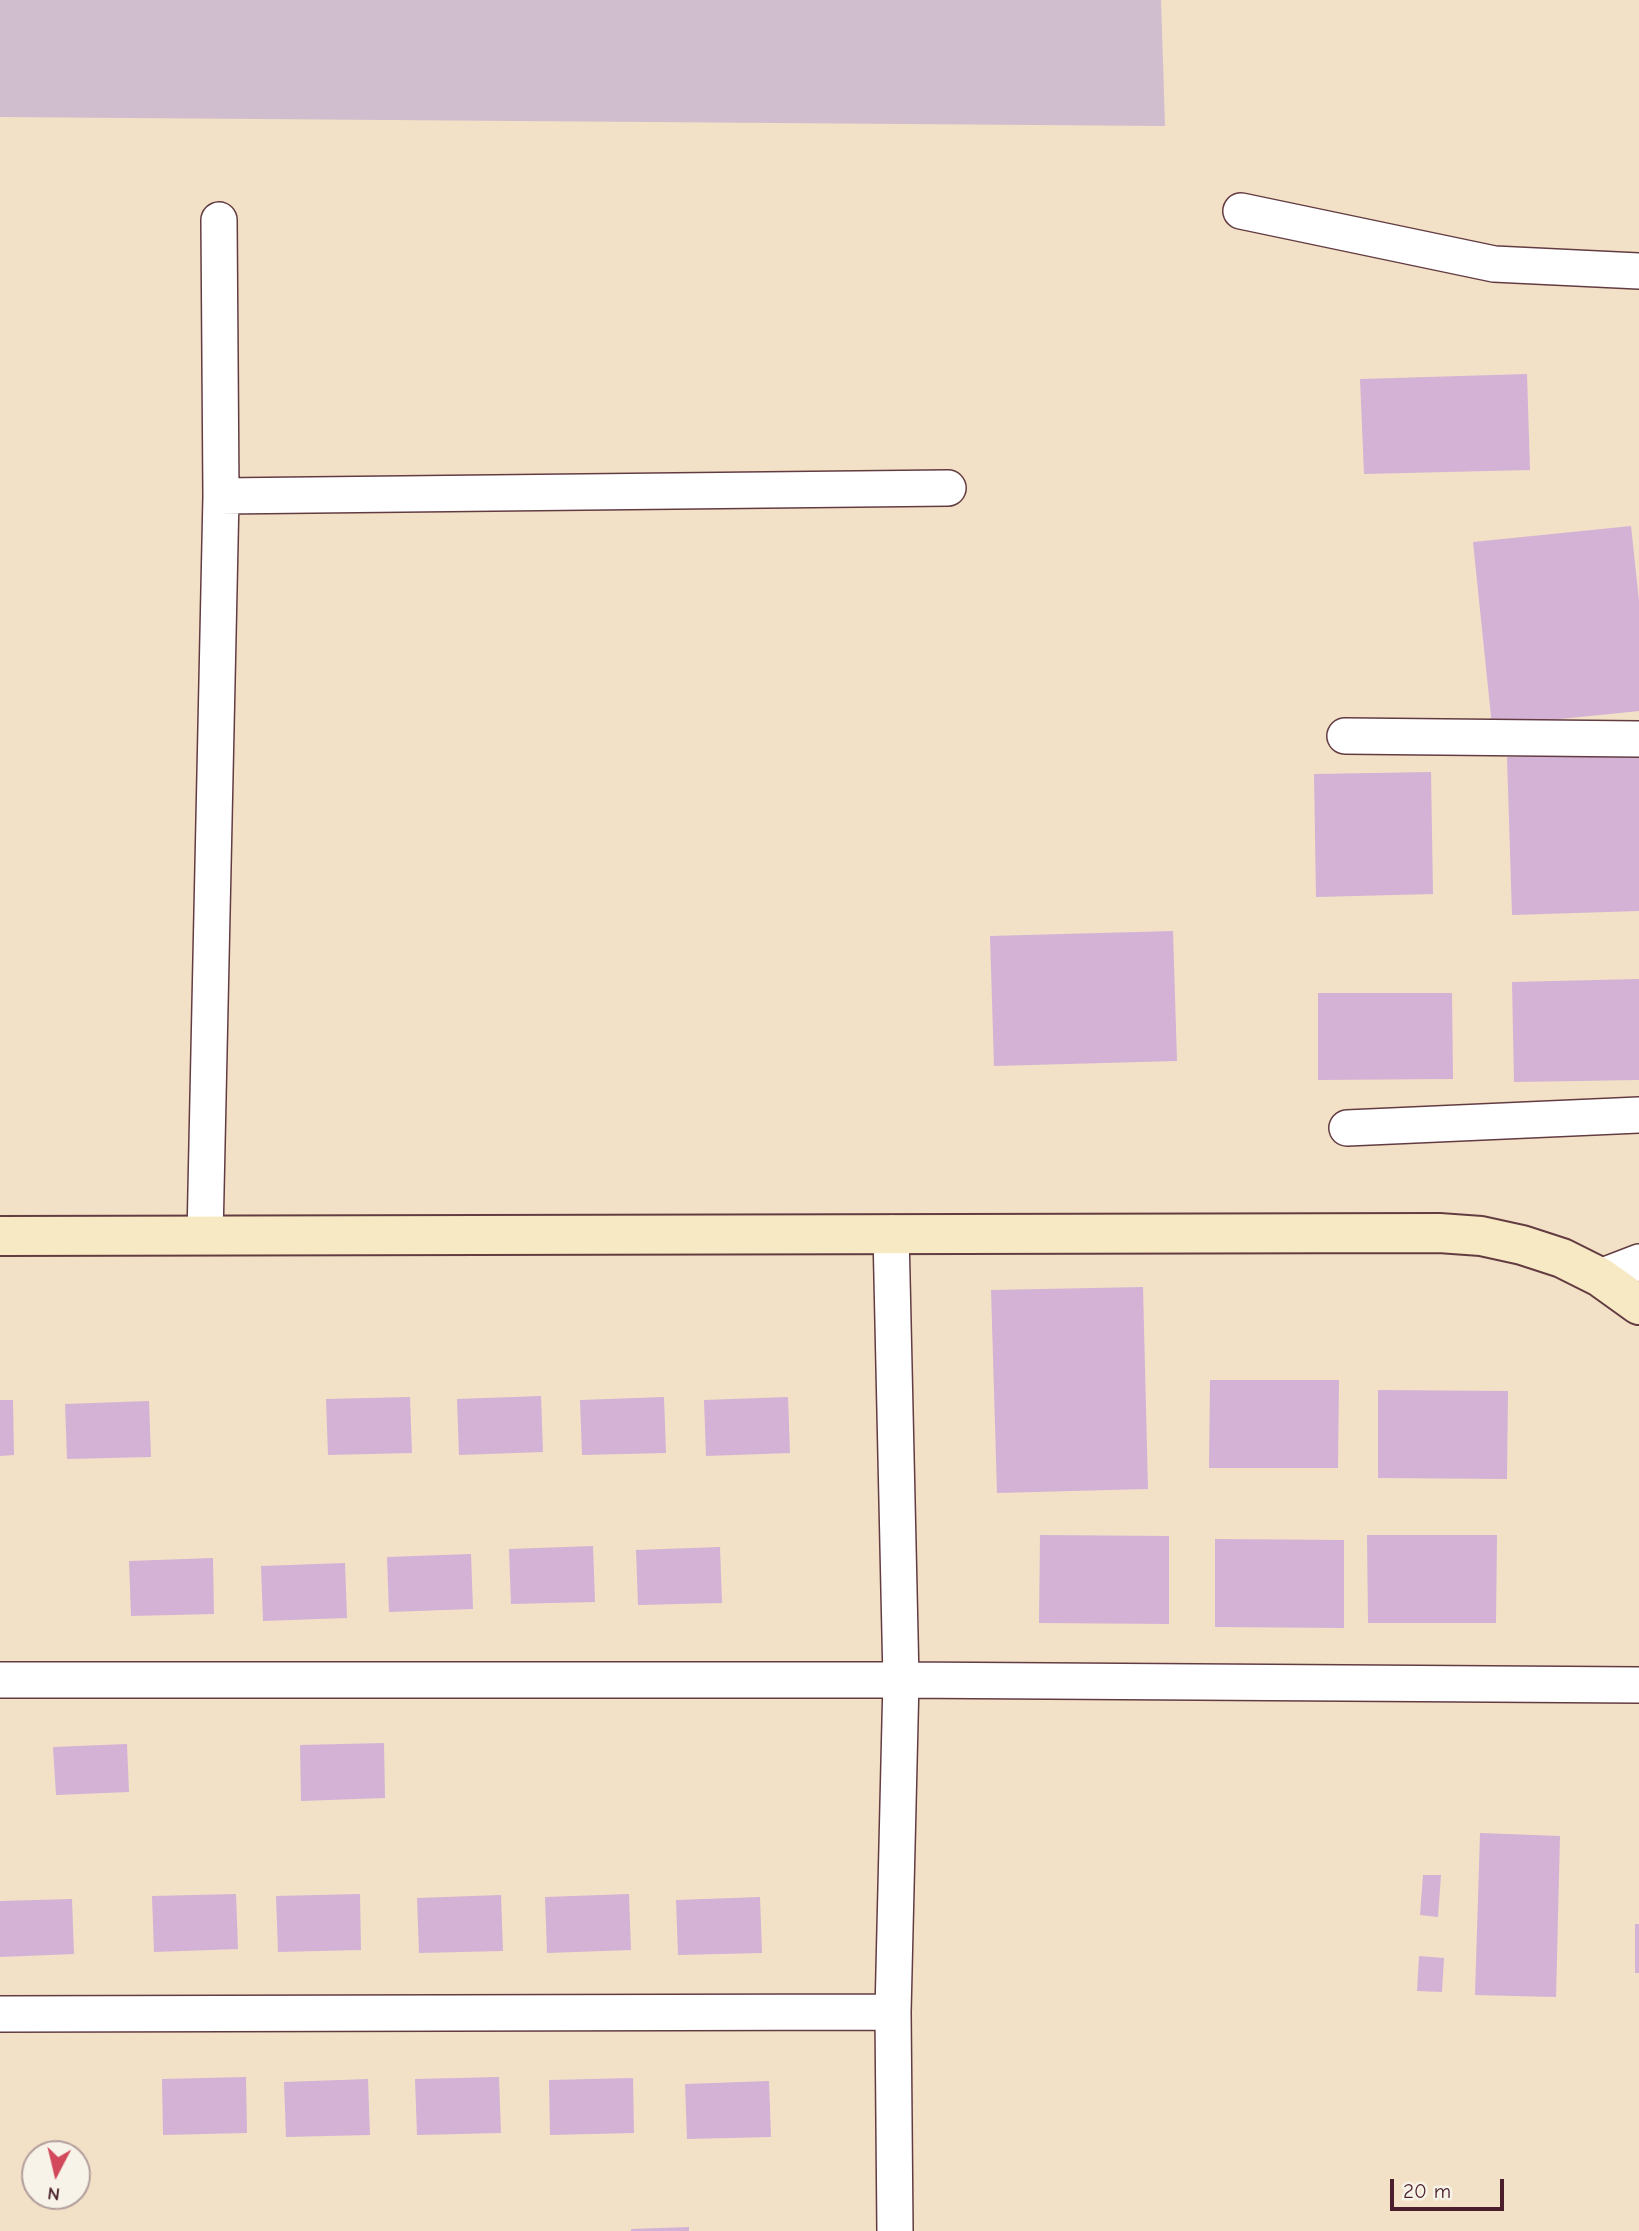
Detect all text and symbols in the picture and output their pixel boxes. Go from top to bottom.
north arrow [21,2140,91,2210]
scale bar [1394,2164,1508,2208]
text: 20 m [1403,2179,1451,2203]
text: N [46,2182,61,2206]

